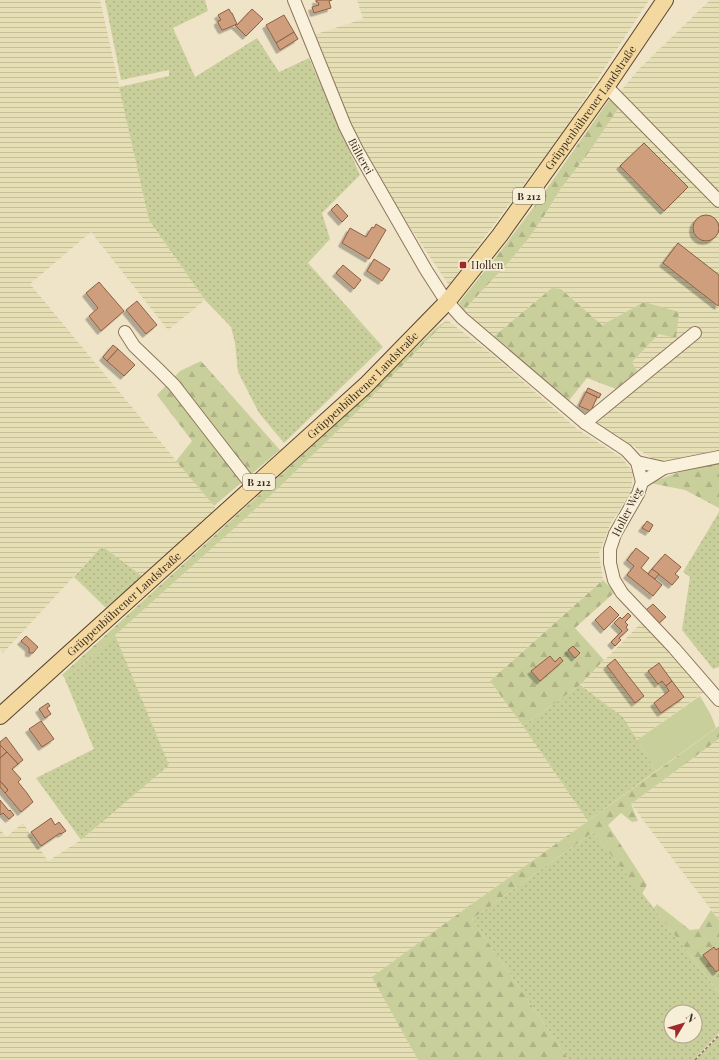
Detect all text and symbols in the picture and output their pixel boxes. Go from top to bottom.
street label: Grüppenbührener Landstraße [541,42,639,173]
street label: Bülterei [345,135,377,177]
road number: B 212 [513,188,545,204]
place label: Hollen [471,257,504,272]
marker: Hollen [458,260,468,270]
street label: Grüppenbührener Landstraße [304,328,422,442]
road number: B 212 [243,474,275,490]
street label: Holler Weg [608,484,645,539]
street label: Grüppenbührener Landstraße [63,548,184,659]
north arrow [663,1004,703,1044]
text: N [683,1010,700,1025]

